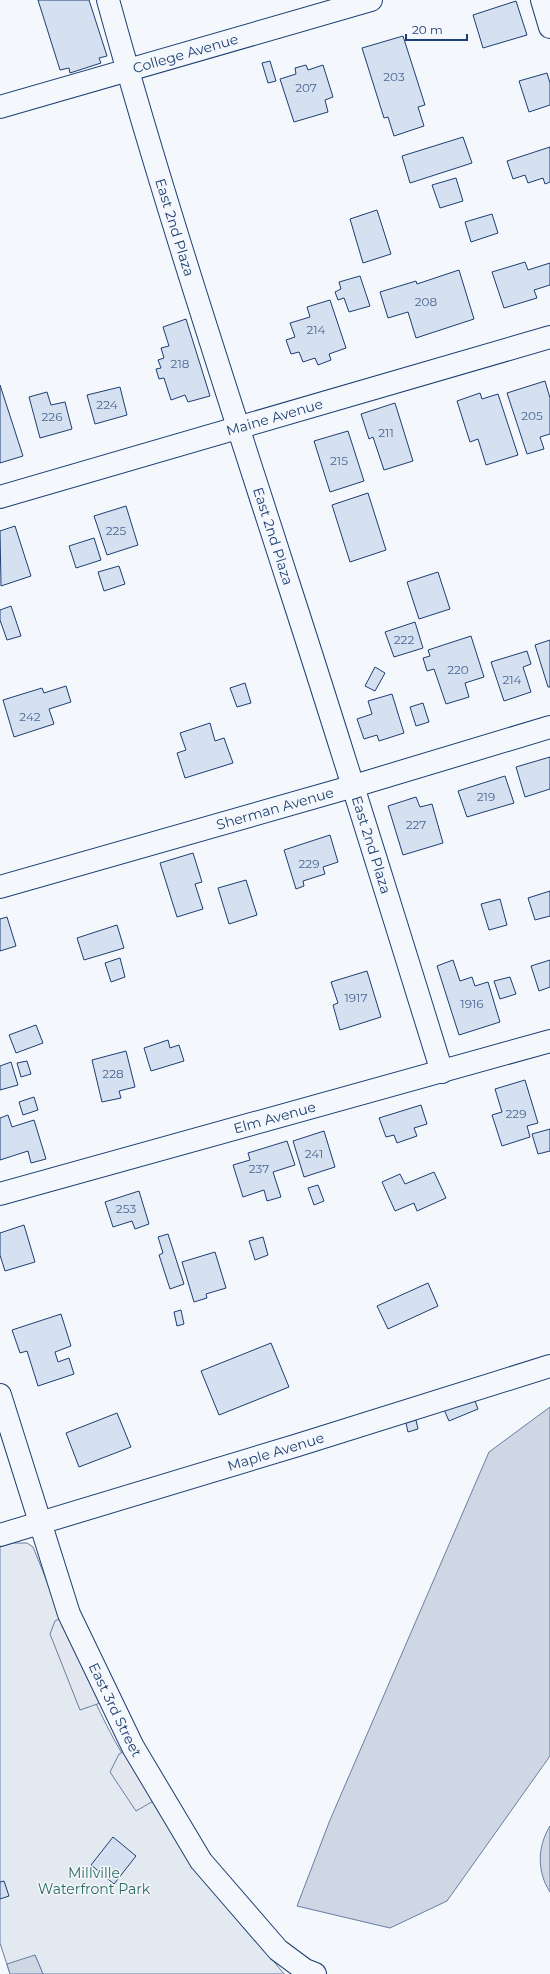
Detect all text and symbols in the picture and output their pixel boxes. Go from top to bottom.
scale bar [406,16,467,42]
text: 20 m [412,22,443,37]
street label: College Avenue [131,30,240,77]
house number: 203 [383,69,405,84]
house number: 207 [295,80,317,95]
street label: East 2nd Plaza [151,176,199,279]
house number: 208 [415,294,438,309]
house number: 214 [306,322,326,337]
house number: 218 [171,356,190,371]
street label: Maine Avenue [224,395,325,440]
house number: 224 [96,397,118,412]
house number: 205 [521,408,543,423]
house number: 226 [42,409,62,424]
house number: 211 [378,425,394,440]
house number: 215 [330,453,348,468]
street label: East 2nd Plaza [249,485,297,587]
house number: 225 [106,523,126,538]
house number: 222 [394,632,414,647]
house number: 220 [447,662,469,677]
house number: 214 [502,672,522,687]
house number: 242 [19,709,41,724]
street label: Sherman Avenue [214,783,336,834]
house number: 219 [477,789,495,804]
street label: East 2nd Plaza [348,794,395,896]
house number: 227 [406,817,426,832]
house number: 229 [299,856,319,871]
house number: 1917 [344,990,368,1005]
house number: 1916 [460,996,484,1011]
house number: 228 [102,1066,124,1081]
street label: Elm Avenue [231,1098,318,1138]
house number: 229 [506,1106,526,1121]
house number: 241 [305,1146,323,1161]
house number: 237 [249,1161,269,1176]
house number: 253 [116,1201,136,1216]
street label: Maple Avenue [225,1428,326,1475]
street label: East 3rd Street [85,1660,146,1761]
park label: Millville Waterfront Park [38,1864,151,1898]

